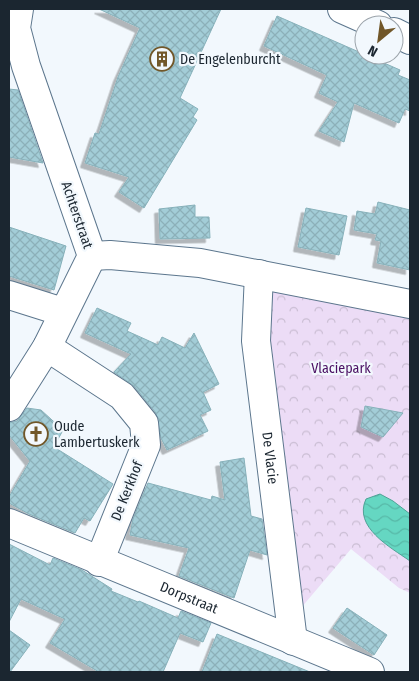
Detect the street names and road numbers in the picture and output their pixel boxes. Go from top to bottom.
street label: Achterstraat [58,179,97,251]
street label: De Vlacie [259,431,282,485]
street label: De Kerkhof [107,457,147,523]
street label: Dorpstraat [158,578,221,617]

